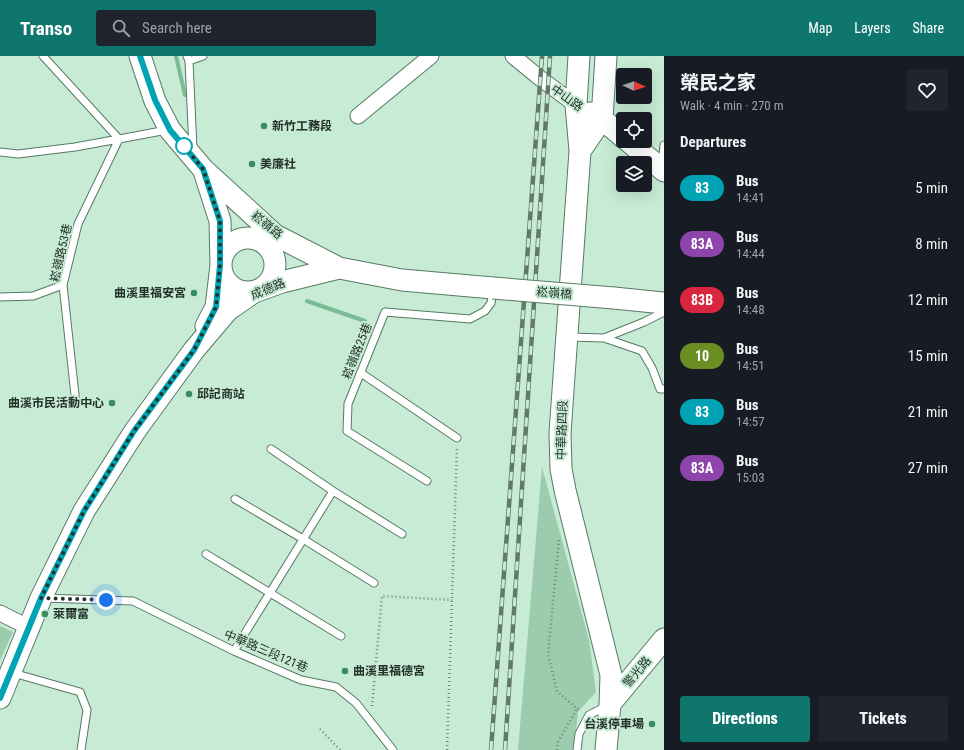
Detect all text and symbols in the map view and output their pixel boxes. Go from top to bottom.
search box [96,10,376,46]
text: Transo [20,17,72,40]
icon: search [110,17,132,39]
text: Search here [142,19,212,37]
text: Map [808,20,832,36]
text: Layers [854,20,891,36]
text: Share [913,20,944,36]
north arrow [616,68,652,104]
map controls [616,68,652,192]
button: heart [906,69,948,111]
text: 榮民之家 [680,71,756,94]
street label: 中山路 [548,82,586,114]
text: Walk · 4 min · 270 m [680,98,784,113]
button: locate [616,112,652,148]
place label: 新竹工務段 [272,119,332,133]
marker: 新竹工務段 [259,121,269,131]
text: Departures [680,133,746,151]
unlabelled marker [175,137,193,155]
button: layers [616,156,652,192]
place label: 美廉社 [260,157,296,171]
marker: 美廉社 [247,159,257,169]
text: Bus [736,172,759,190]
text: 5 min [915,179,948,197]
text: 83 [695,180,709,196]
text: 14:41 [736,190,765,205]
street label: 崧嶺路 [249,208,285,242]
street label: 崧嶺路53巷 [47,222,75,284]
text: Bus [736,228,759,246]
text: 8 min [915,235,948,253]
text: 83A [691,236,713,252]
text: 14:44 [736,246,765,261]
street label: 成德路 [249,276,287,302]
street label: 崧嶺橋 [535,284,573,302]
text: Bus [736,284,759,302]
place label: 曲溪里福安宮 [114,286,186,300]
marker: 曲溪里福安宮 [189,288,199,298]
text: 12 min [908,291,948,309]
text: 83B [691,292,713,308]
text: 14:48 [736,302,765,317]
street label: 崧嶺路25巷 [339,321,375,381]
text: Bus [736,340,759,358]
text: 15 min [908,347,948,365]
text: 10 [695,348,709,364]
text: 14:51 [736,358,765,373]
place label: 邱記商站 [197,387,245,401]
marker: 邱記商站 [184,389,194,399]
place label: 曲溪市民活動中心 [8,396,104,410]
text: Bus [736,396,759,414]
marker: 曲溪市民活動中心 [107,398,117,408]
street label: 中華路四段 [554,400,570,460]
text: 21 min [908,403,948,421]
text: 83 [695,404,709,420]
text: 14:57 [736,414,765,429]
text: Bus [736,452,759,470]
text: 27 min [908,459,948,477]
text: 83A [691,460,713,476]
text: 15:03 [736,470,765,485]
your location [96,590,116,610]
place label: 萊爾富 [53,607,89,621]
marker: 萊爾富 [40,609,50,619]
street label: 中華路三段121巷 [222,627,310,675]
street label: 警光路 [620,654,654,690]
place label: 曲溪里福德宮 [353,664,425,678]
marker: 曲溪里福德宮 [340,666,350,676]
button: Directions [680,696,810,742]
button: Tickets [818,696,948,742]
place label: 台溪停車場 [584,717,644,731]
marker: 台溪停車場 [647,719,657,729]

